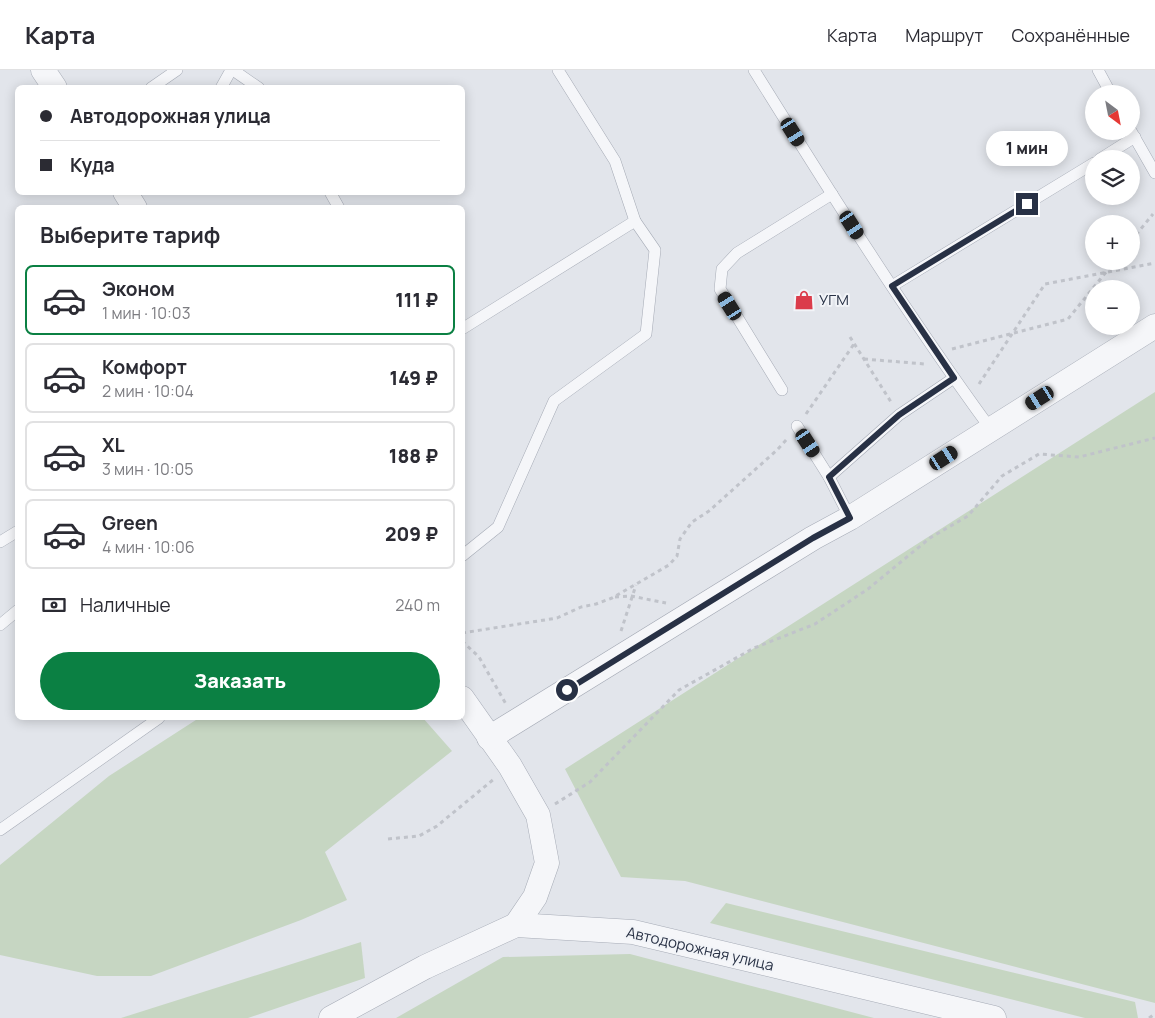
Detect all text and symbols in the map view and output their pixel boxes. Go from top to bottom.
text: Карта [25,18,95,51]
text: Карта [827,23,877,47]
text: Маршрут [905,23,983,47]
text: Сохранённые [1011,23,1130,47]
north arrow [1085,85,1140,140]
map controls [1085,85,1140,335]
text: Автодорожная улица [70,103,271,129]
car [778,115,807,149]
callout: 1 мин [986,132,1068,166]
text: 1 мин [1006,137,1048,159]
button: layers [1085,150,1140,205]
text: Куда [70,152,115,178]
route end [1016,193,1038,215]
car [837,208,866,242]
button: + [1085,215,1140,270]
text: Выберите тариф [40,220,220,250]
text: Эконом [102,276,175,302]
icon: car [42,278,87,323]
button: − [1085,280,1140,335]
text: 111 ₽ [395,287,438,313]
car [715,289,744,323]
shop icon: УГМ [793,289,815,311]
place label: УГМ [819,289,849,310]
text: 1 мин · 10:03 [102,302,190,324]
text: Комфорт [102,354,187,380]
icon: car [42,356,87,401]
text: 149 ₽ [390,365,438,391]
text: 2 мин · 10:04 [102,380,194,402]
car [1023,384,1056,412]
car [793,426,822,460]
text: XL [102,432,125,458]
icon: car [42,434,87,479]
text: 188 ₽ [389,443,438,469]
car [927,444,960,472]
text: 3 мин · 10:05 [102,458,193,480]
text: Green [102,510,158,536]
icon: car [42,512,87,557]
text: 209 ₽ [385,521,438,547]
text: 4 мин · 10:06 [102,536,195,558]
icon: cash [40,591,68,619]
text: Наличные [80,592,171,618]
text: 240 m [395,594,440,616]
button: Заказать [40,652,440,710]
route start [556,679,578,701]
street label: Автодорожная улица [624,921,776,976]

